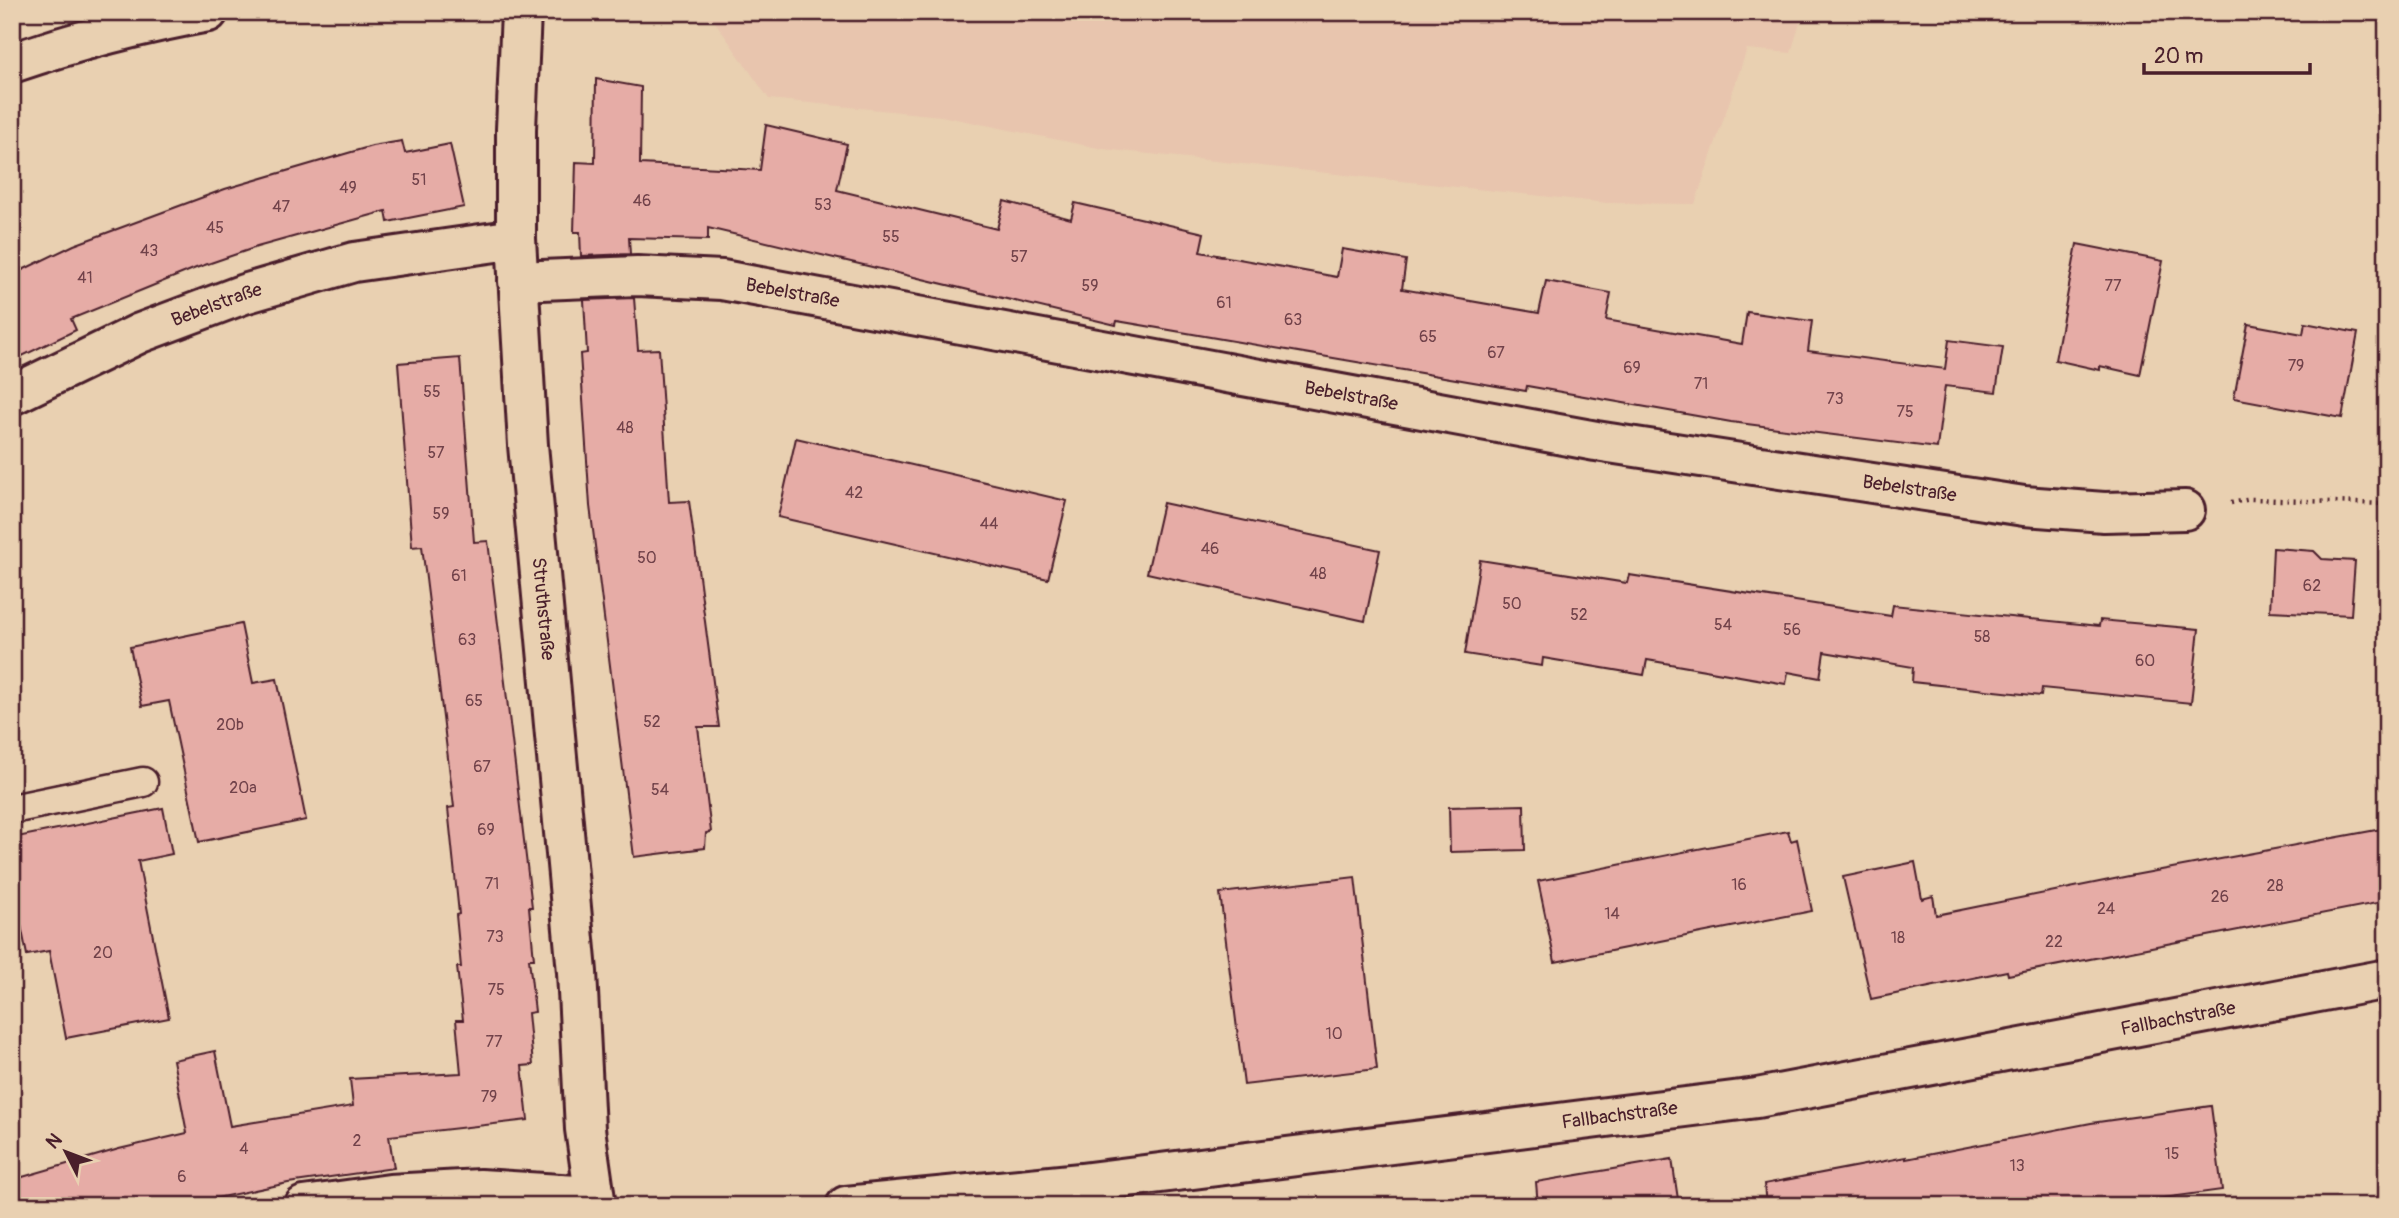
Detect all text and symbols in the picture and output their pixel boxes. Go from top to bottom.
scale bar [2144,32,2310,76]
text: 20 m [2154,43,2203,70]
house number: 51 [412,170,426,190]
house number: 49 [339,178,357,198]
house number: 46 [633,191,651,211]
house number: 53 [814,195,832,215]
house number: 47 [272,197,290,217]
house number: 45 [206,218,224,238]
house number: 55 [882,227,900,247]
house number: 43 [140,241,158,261]
house number: 57 [1010,247,1028,267]
house number: 41 [77,268,93,288]
street label: Bebelstraße [744,273,842,314]
house number: 59 [1082,276,1098,296]
house number: 77 [2105,276,2122,296]
street label: Bebelstraße [168,277,265,332]
house number: 61 [1216,293,1232,313]
house number: 63 [1284,310,1302,330]
house number: 65 [1419,327,1437,347]
house number: 67 [1487,343,1505,363]
house number: 79 [2288,356,2304,376]
house number: 69 [1623,358,1641,378]
house number: 71 [1694,374,1708,394]
street label: Bebelstraße [1302,376,1401,416]
house number: 55 [423,382,441,402]
house number: 73 [1826,389,1844,409]
house number: 75 [1896,402,1914,422]
house number: 48 [616,418,634,438]
house number: 57 [427,443,445,463]
street label: Bebelstraße [1861,470,1959,508]
house number: 42 [845,483,863,503]
house number: 59 [433,504,449,524]
house number: 44 [980,514,998,534]
house number: 46 [1201,539,1219,559]
house number: 50 [637,548,657,568]
street label: Struthstraße [527,556,560,662]
house number: 48 [1309,564,1327,584]
house number: 61 [451,566,467,586]
house number: 62 [2303,576,2321,596]
house number: 50 [1502,594,1522,614]
house number: 52 [1570,605,1588,625]
house number: 54 [1714,615,1732,635]
house number: 56 [1783,620,1801,640]
house number: 58 [1974,627,1990,647]
house number: 63 [458,630,476,650]
house number: 60 [2135,651,2155,671]
house number: 65 [465,691,483,711]
house number: 52 [643,712,661,732]
house number: 20b [216,715,244,735]
house number: 67 [473,757,491,777]
house number: 20a [229,778,257,798]
house number: 54 [651,780,669,800]
house number: 69 [477,820,495,840]
house number: 71 [485,874,499,894]
house number: 16 [1731,875,1747,895]
house number: 28 [2266,876,2284,896]
house number: 26 [2211,887,2229,907]
house number: 24 [2097,899,2115,919]
house number: 14 [1604,904,1620,924]
house number: 73 [486,927,504,947]
house number: 18 [1891,928,1905,948]
house number: 22 [2045,932,2063,952]
house number: 20 [93,943,113,963]
house number: 75 [487,980,505,1000]
street label: Fallbachstraße [2119,996,2238,1041]
house number: 10 [1325,1024,1343,1044]
house number: 77 [486,1032,503,1052]
house number: 79 [481,1087,497,1107]
street label: Fallbachstraße [1560,1096,1680,1134]
north arrow [32,1116,102,1186]
text: N [41,1128,67,1154]
house number: 2 [353,1131,362,1151]
house number: 4 [239,1139,249,1159]
house number: 15 [2165,1144,2179,1164]
house number: 13 [2009,1156,2025,1176]
house number: 6 [177,1167,187,1187]

